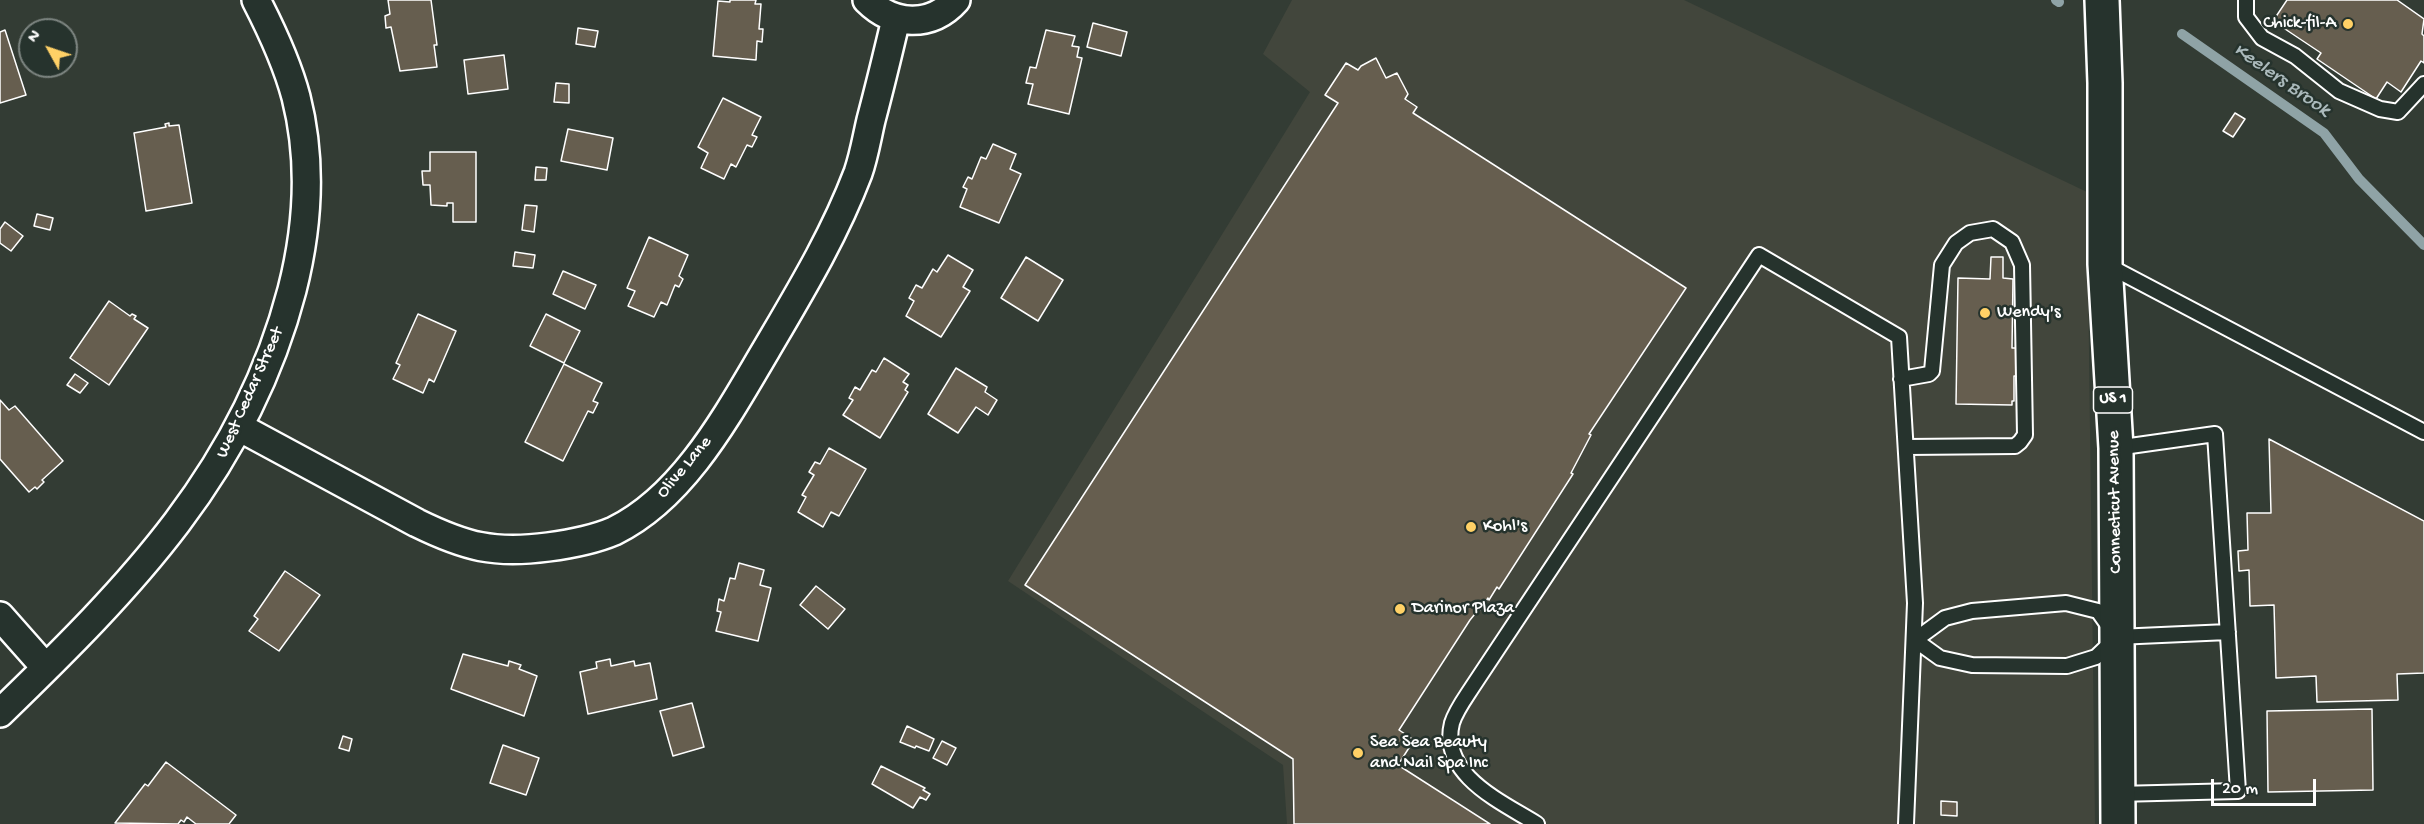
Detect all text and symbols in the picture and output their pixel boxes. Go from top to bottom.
place label: Chick-fil-A [2263,13,2336,35]
marker: Chick-fil-A [2341,17,2355,31]
north arrow [18,18,78,78]
text: N [25,27,46,48]
water label: Keelers Brook [2228,39,2334,123]
place label: Wendy's [1997,302,2061,324]
marker: Wendy's [1978,306,1992,320]
street label: West Cedar Street [212,324,290,462]
road number: US 1 [2094,387,2132,413]
street label: Connecticut Avenue [2104,430,2128,574]
street label: Olive Lane [653,432,717,504]
place label: Kohl's [1483,516,1527,538]
marker: Kohl's [1464,520,1478,534]
place label: Darinor Plaza [1412,598,1514,620]
marker: Darinor Plaza [1393,602,1407,616]
place label: Sea Sea Beauty and Nail Spa Inc [1370,732,1488,774]
marker: Sea Sea Beauty and Nail Spa Inc [1351,746,1365,760]
scale bar [2214,767,2319,805]
text: 20 m [2222,779,2258,800]

